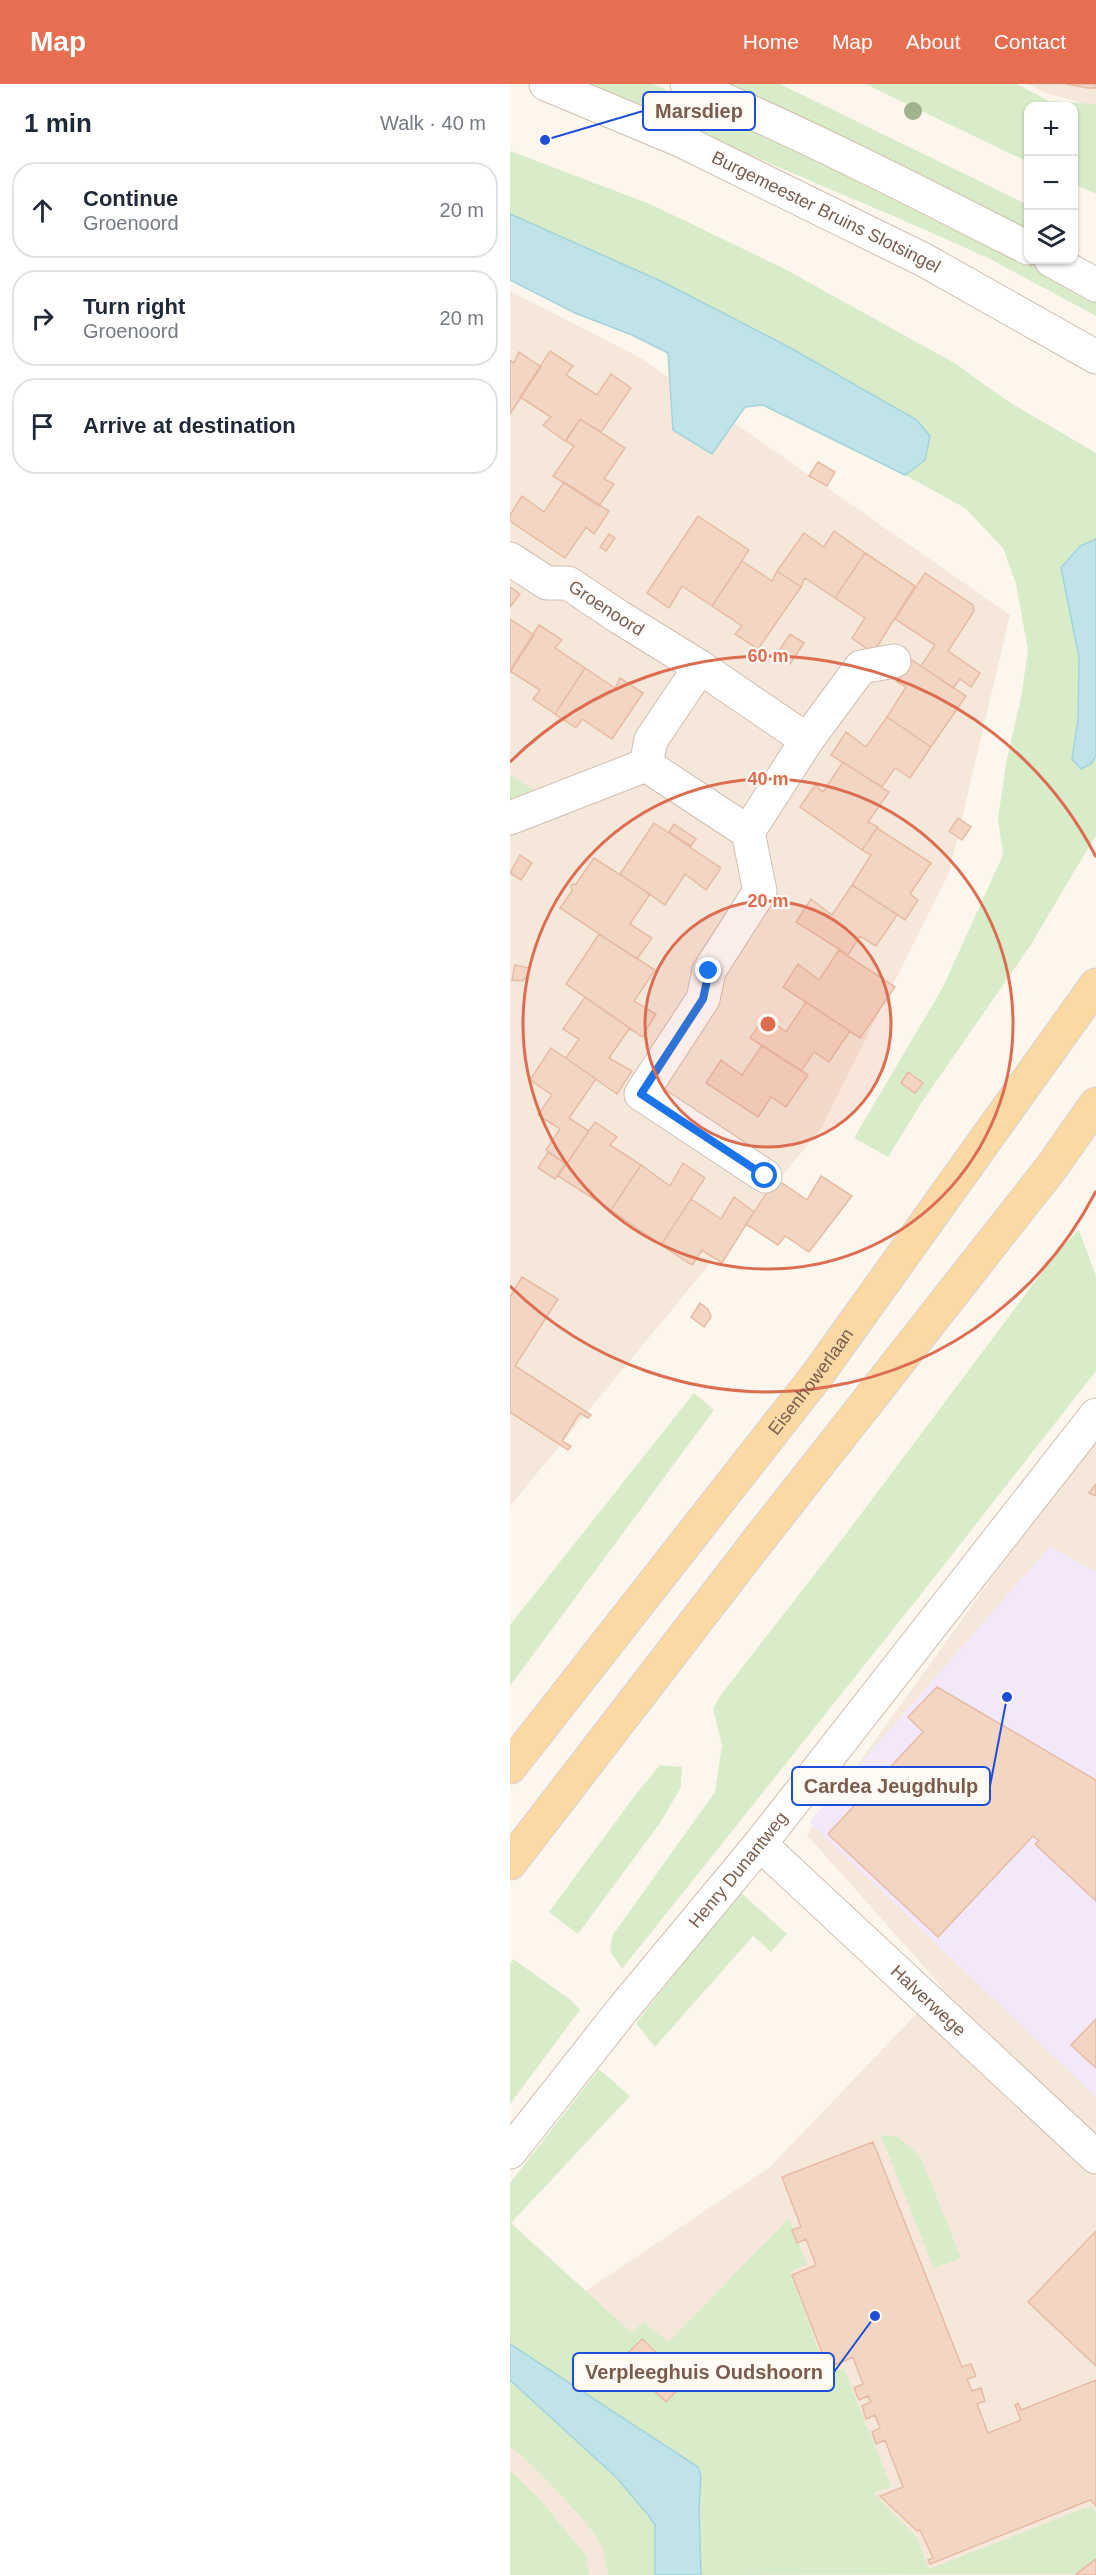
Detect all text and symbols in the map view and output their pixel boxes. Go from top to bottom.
text: Map [30,26,86,57]
text: Home [743,30,799,53]
text: Map [832,30,873,53]
text: About [906,30,961,53]
text: Contact [994,30,1066,53]
callout: Marsdiep [643,92,755,130]
text: Marsdiep [655,100,743,122]
map controls [1024,102,1078,264]
button: + [1024,102,1078,156]
text: 1 min [24,108,92,138]
text: Walk · 40 m [380,112,486,134]
street label: Burgemeester Bruins Slotsingel [708,147,944,277]
button: − [1024,156,1078,210]
text: Continue [83,186,178,211]
icon: ahead [26,194,59,227]
text: 20 m [440,199,484,221]
button: layers [1024,210,1078,264]
text: Groenoord [83,212,179,234]
text: Turn right [83,294,185,319]
icon: right [26,302,59,335]
text: 20 m [440,307,484,329]
text: Groenoord [83,320,179,342]
icon: arrive [26,410,59,443]
text: Arrive at destination [83,413,296,438]
street label: Groenoord [565,576,648,640]
text: 60 m [747,646,789,666]
text: 40 m [747,769,789,789]
text: 20 m [747,891,789,911]
route end [695,957,721,983]
centre of rings [758,1014,778,1034]
route start [751,1162,777,1188]
street label: Eisenhowerlaan [764,1324,857,1439]
callout: Cardea Jeugdhulp [792,1767,990,1805]
text: Cardea Jeugdhulp [804,1775,978,1797]
street label: Henry Dunantweg [685,1808,792,1932]
street label: Halverwege [887,1961,970,2040]
callout: Verpleeghuis Oudshoorn [573,2353,834,2391]
text: Verpleeghuis Oudshoorn [585,2361,823,2383]

